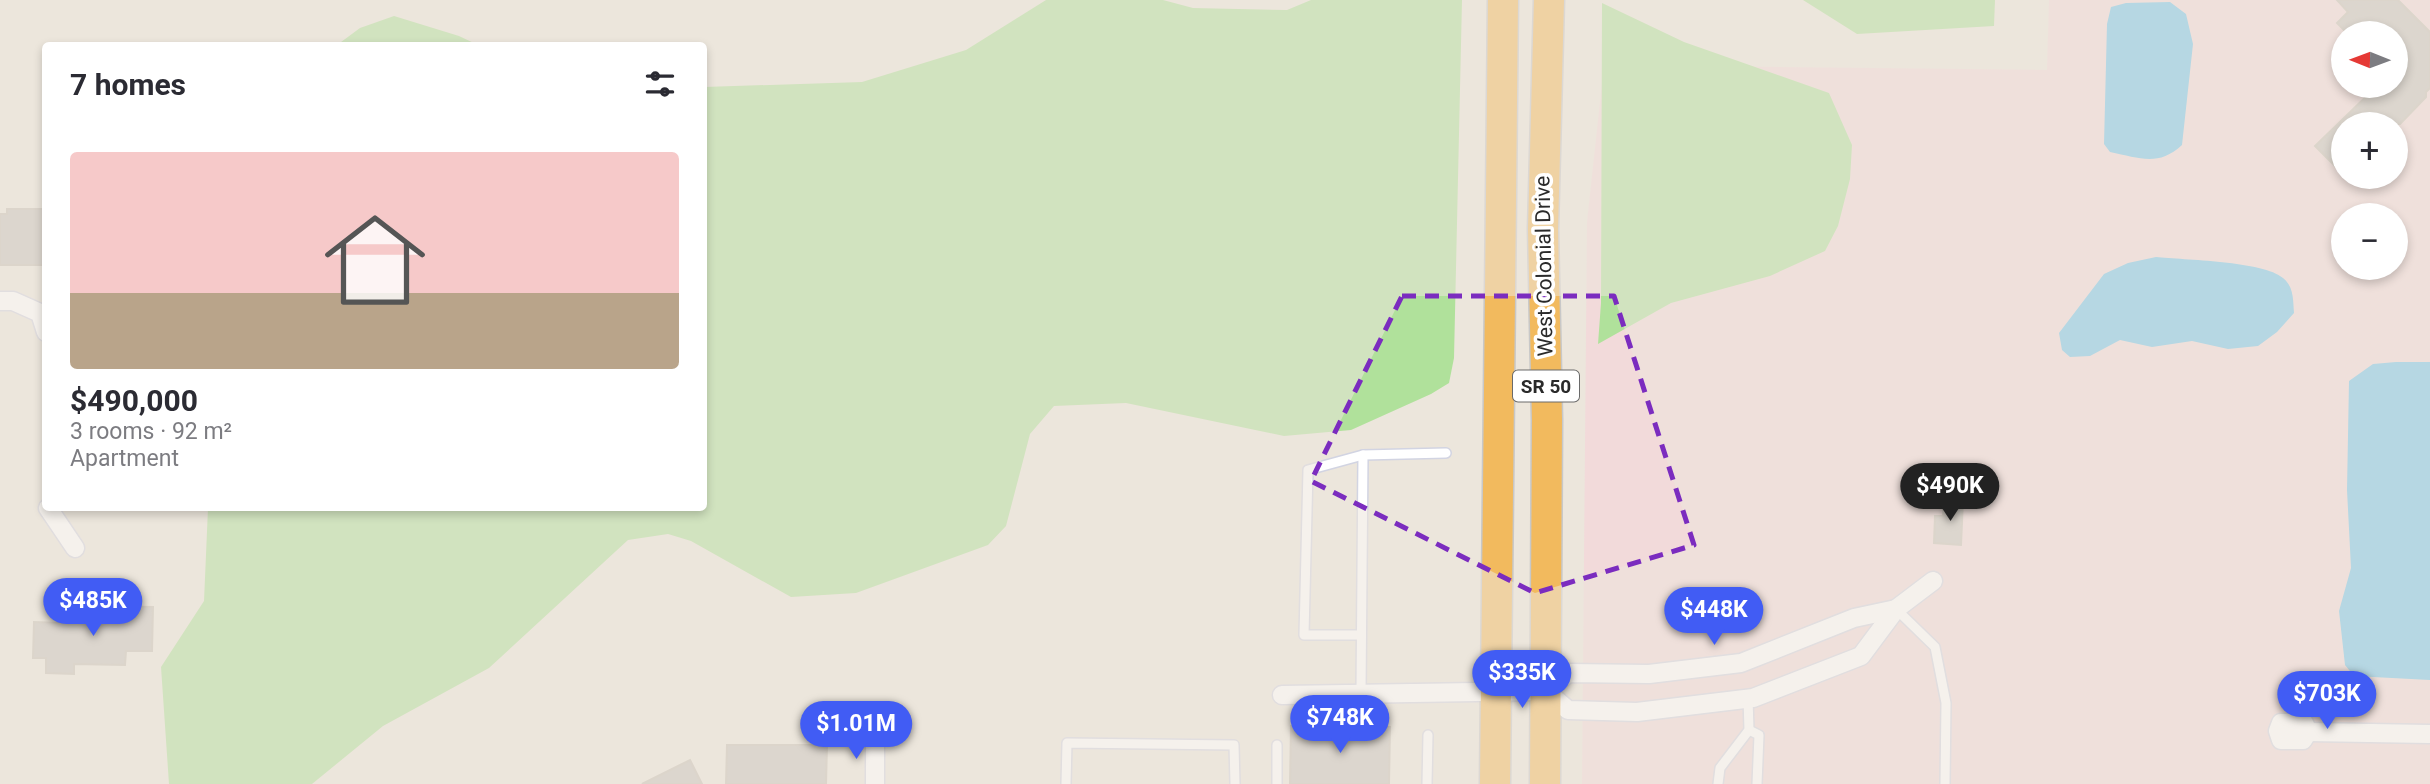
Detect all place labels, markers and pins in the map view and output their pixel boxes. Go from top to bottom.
pin: $490K [1901,463,1999,523]
pin: $485K [44,578,142,638]
pin: $448K [1665,588,1763,647]
pin: $335K [1473,650,1571,710]
pin: $703K [2278,672,2376,731]
pin: $748K [1291,696,1389,755]
pin: $1.01M [799,702,913,761]

